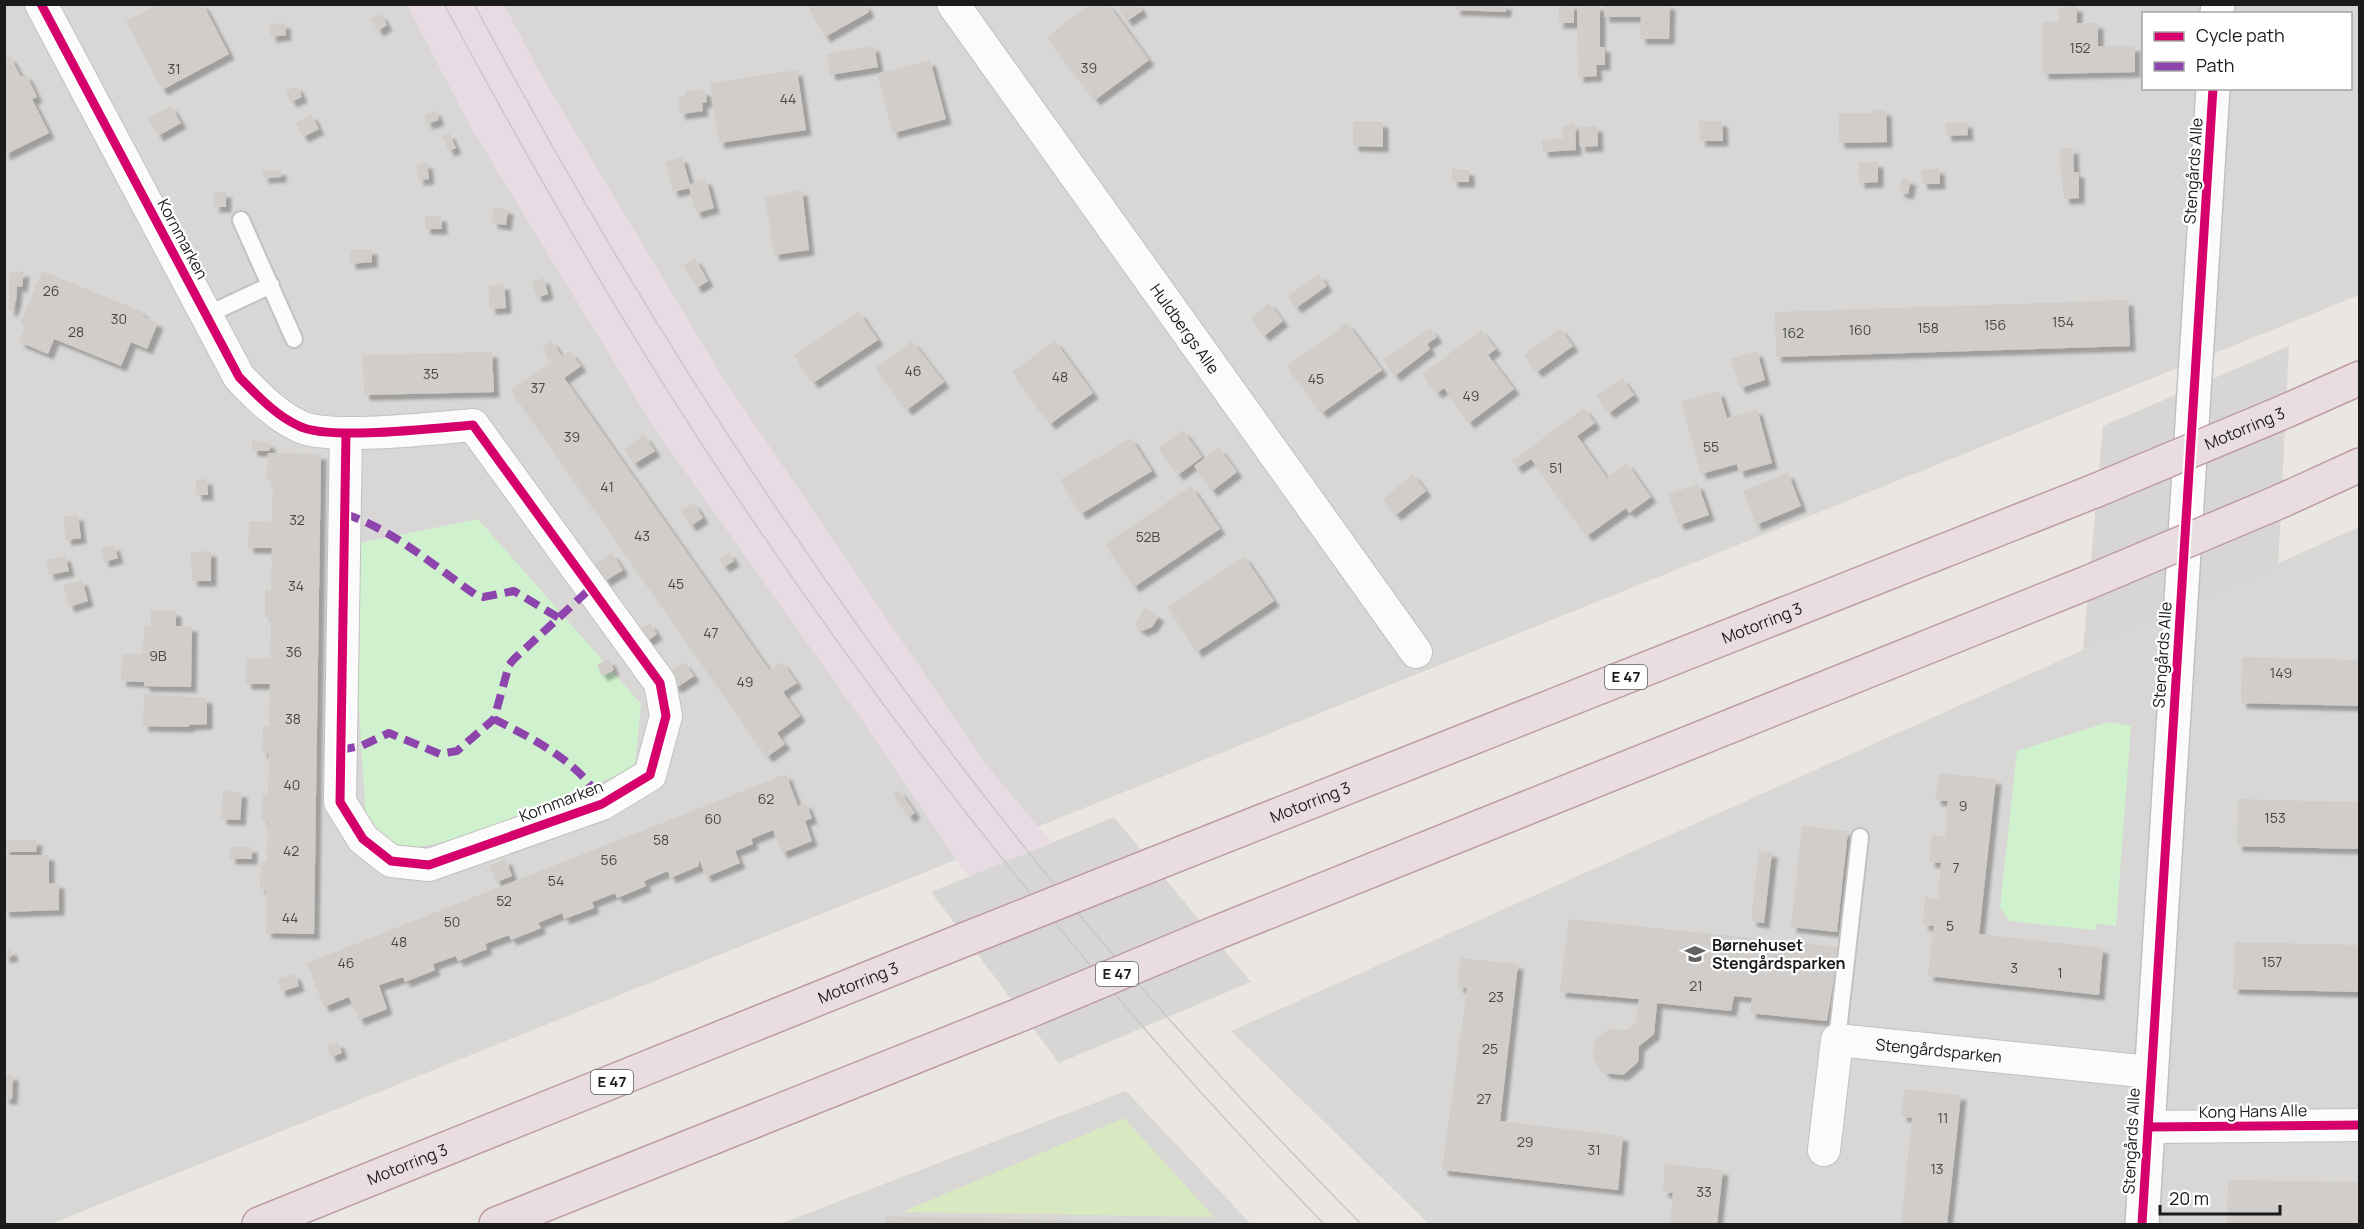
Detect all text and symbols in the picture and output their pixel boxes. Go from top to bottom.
legend [2142,12,2352,90]
text: Cycle path [2196,23,2285,47]
house number: 152 [2069,38,2091,57]
text: Path [2196,53,2234,77]
house number: 39 [1081,58,1097,77]
house number: 31 [167,59,181,78]
house number: 44 [780,89,796,108]
street label: Stengårds Alle [2178,117,2208,225]
street label: Kornmarken [153,195,213,283]
street label: Huldbergs Alle [1145,279,1225,378]
house number: 26 [43,281,59,300]
house number: 30 [111,309,127,328]
house number: 154 [2052,312,2074,331]
house number: 156 [1984,315,2006,334]
house number: 158 [1917,318,1939,337]
house number: 160 [1849,320,1871,339]
house number: 28 [68,322,84,341]
house number: 162 [1782,323,1804,342]
house number: 46 [905,361,921,380]
house number: 35 [423,364,439,383]
house number: 48 [1052,367,1068,386]
house number: 45 [1308,369,1324,388]
house number: 37 [531,378,545,397]
house number: 49 [1463,386,1479,405]
street label: Motorring 3 [2201,402,2288,455]
house number: 39 [564,427,580,446]
house number: 55 [1703,437,1719,456]
house number: 51 [1549,458,1563,477]
house number: 41 [600,477,614,496]
house number: 32 [289,510,305,529]
house number: 43 [634,526,650,545]
house number: 52B [1136,527,1161,546]
house number: 45 [668,574,684,593]
house number: 34 [288,576,304,595]
street label: Motorring 3 [1718,597,1805,649]
street label: Stengårds Alle [2147,601,2177,709]
house number: 47 [703,623,719,642]
house number: 36 [286,642,302,661]
house number: 9B [149,646,167,665]
house number: 149 [2270,663,2292,682]
road number: E 47 [1605,665,1647,689]
house number: 49 [737,672,753,691]
house number: 38 [285,709,301,728]
house number: 40 [284,775,300,794]
street label: Kornmarken [516,775,606,827]
street label: Motorring 3 [1267,776,1354,828]
house number: 62 [758,789,774,808]
house number: 9 [1959,796,1967,815]
house number: 153 [2264,808,2286,827]
house number: 60 [704,809,722,828]
house number: 58 [653,830,669,849]
house number: 42 [283,841,299,860]
house number: 56 [601,850,617,869]
house number: 7 [1952,858,1960,877]
house number: 54 [548,871,564,890]
house number: 52 [496,891,512,910]
house number: 44 [282,908,298,927]
house number: 50 [444,912,460,931]
house number: 5 [1946,916,1954,935]
house number: 48 [391,932,407,951]
place label: Børnehuset Stengårdsparken [1712,934,1846,974]
school or university icon: Børnehuset Stengårdsparken [1683,942,1707,966]
house number: 157 [2262,952,2282,971]
house number: 46 [338,953,354,972]
street label: Motorring 3 [815,956,902,1009]
house number: 3 [2010,958,2018,977]
road number: E 47 [1096,962,1138,986]
house number: 1 [2057,963,2063,982]
house number: 21 [1689,976,1703,995]
house number: 23 [1488,987,1504,1006]
street label: Stengårdsparken [1874,1033,2003,1068]
house number: 25 [1482,1039,1498,1058]
road number: E 47 [591,1070,633,1094]
street label: Stengårds Alle [2117,1087,2145,1195]
house number: 27 [1476,1089,1492,1108]
street label: Kong Hans Alle [2199,1099,2307,1123]
house number: 11 [1938,1108,1948,1127]
house number: 29 [1517,1132,1533,1151]
street label: Motorring 3 [364,1138,451,1190]
house number: 31 [1587,1140,1601,1159]
house number: 13 [1930,1159,1944,1178]
scale bar [2160,1178,2280,1216]
house number: 33 [1696,1182,1712,1201]
text: 20 m [2169,1186,2209,1210]

